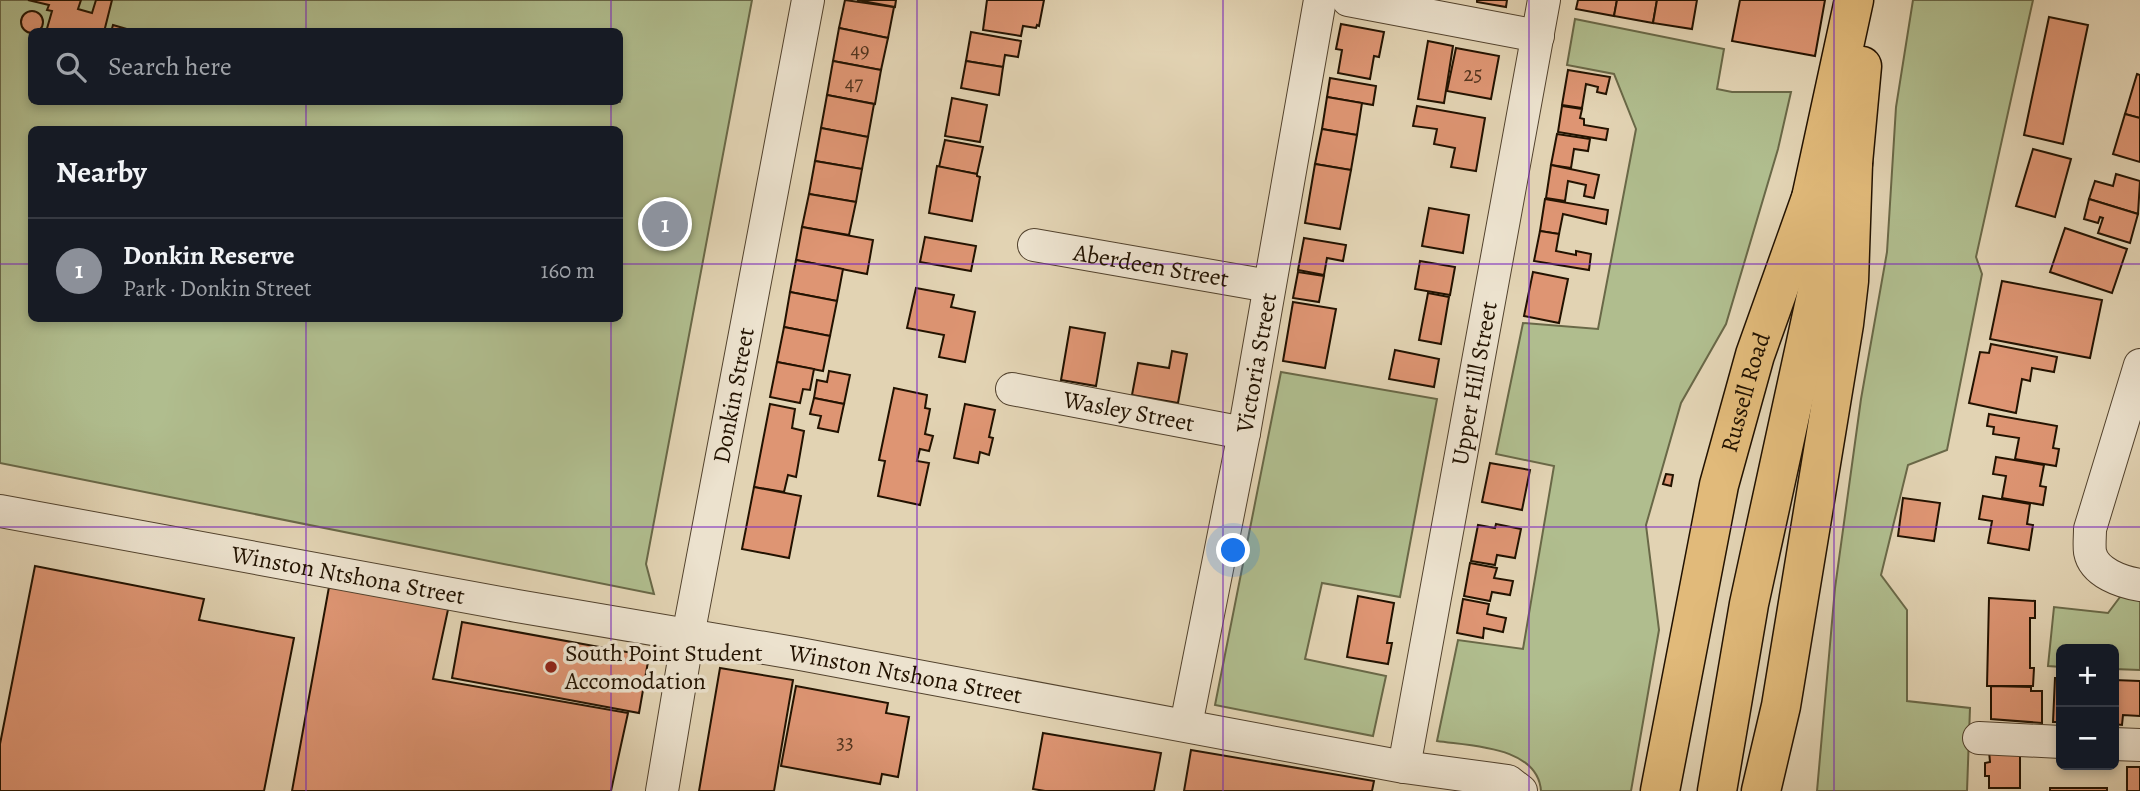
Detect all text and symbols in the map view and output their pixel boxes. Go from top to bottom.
search box [28,28,623,105]
house number: 49 [850,36,870,64]
icon: search [52,48,90,86]
text: Search here [108,49,232,84]
house number: 25 [1463,60,1483,88]
house number: 47 [845,69,863,97]
text: Nearby [56,152,147,192]
pin: 1 [642,198,688,250]
street label: Aberdeen Street [1070,236,1231,295]
text: Donkin Reserve [123,238,294,273]
text: 1 [75,255,83,286]
text: 160 m [541,255,595,286]
text: Park · Donkin Street [123,273,312,304]
street label: Victoria Street [1228,290,1284,436]
street label: Upper Hill Street [1443,299,1505,468]
street label: Donkin Street [705,325,762,466]
street label: Russell Road [1713,328,1778,456]
street label: Wasley Street [1060,383,1197,439]
your location [1216,533,1250,567]
street label: Winston Ntshona Street [228,538,467,612]
street label: Winston Ntshona Street [785,636,1025,711]
place label: South Point Student Accomodation [564,637,763,697]
map controls [2056,644,2119,770]
button: + [2056,644,2119,707]
marker: South Point Student Accomodation [543,659,559,675]
button: − [2056,707,2119,770]
house number: 33 [836,728,854,756]

